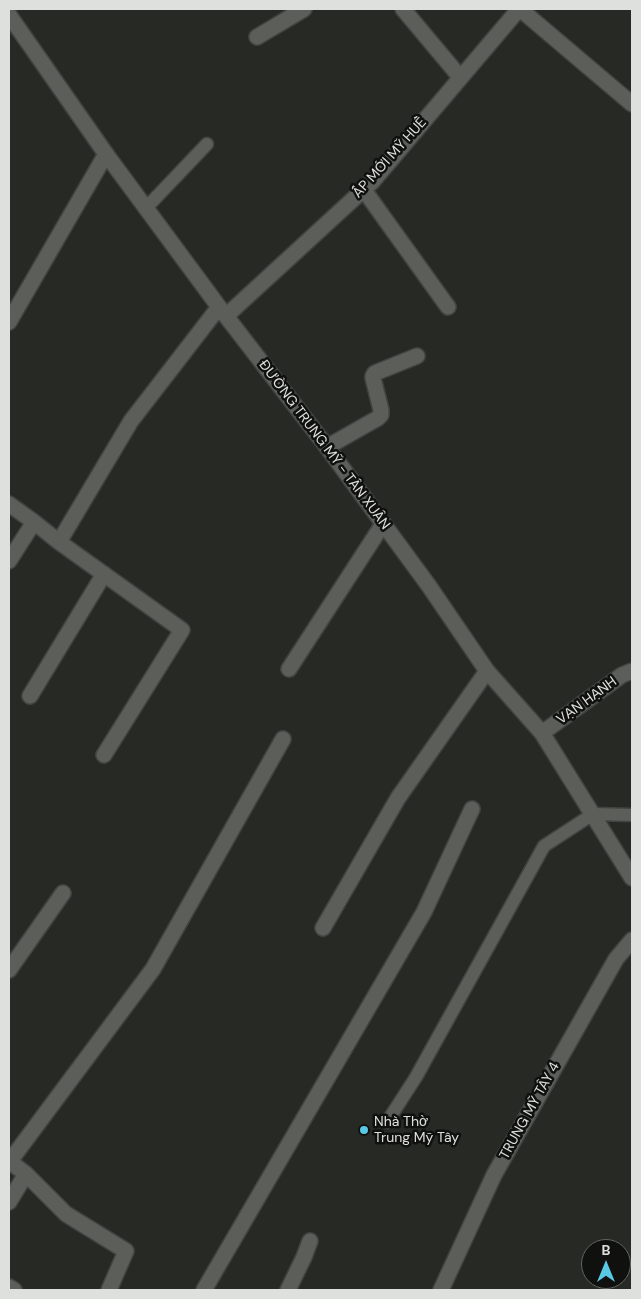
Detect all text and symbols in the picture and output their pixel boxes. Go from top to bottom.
street label: ẤP MỚI MỸ HUỀ [350,114,430,202]
street label: ĐƯỜNG TRUNG MỸ - TÂN XUÂN [255,357,393,533]
street label: VẠN HẠNH [554,674,620,728]
street label: TRUNG MỸ TÂY 4 [496,1060,564,1162]
place label: Nhà Thờ Trung Mỹ Tây [374,1114,459,1146]
marker: Nhà Thờ Trung Mỹ Tây [358,1124,370,1136]
north arrow [581,1239,631,1289]
text: B [602,1241,610,1259]

